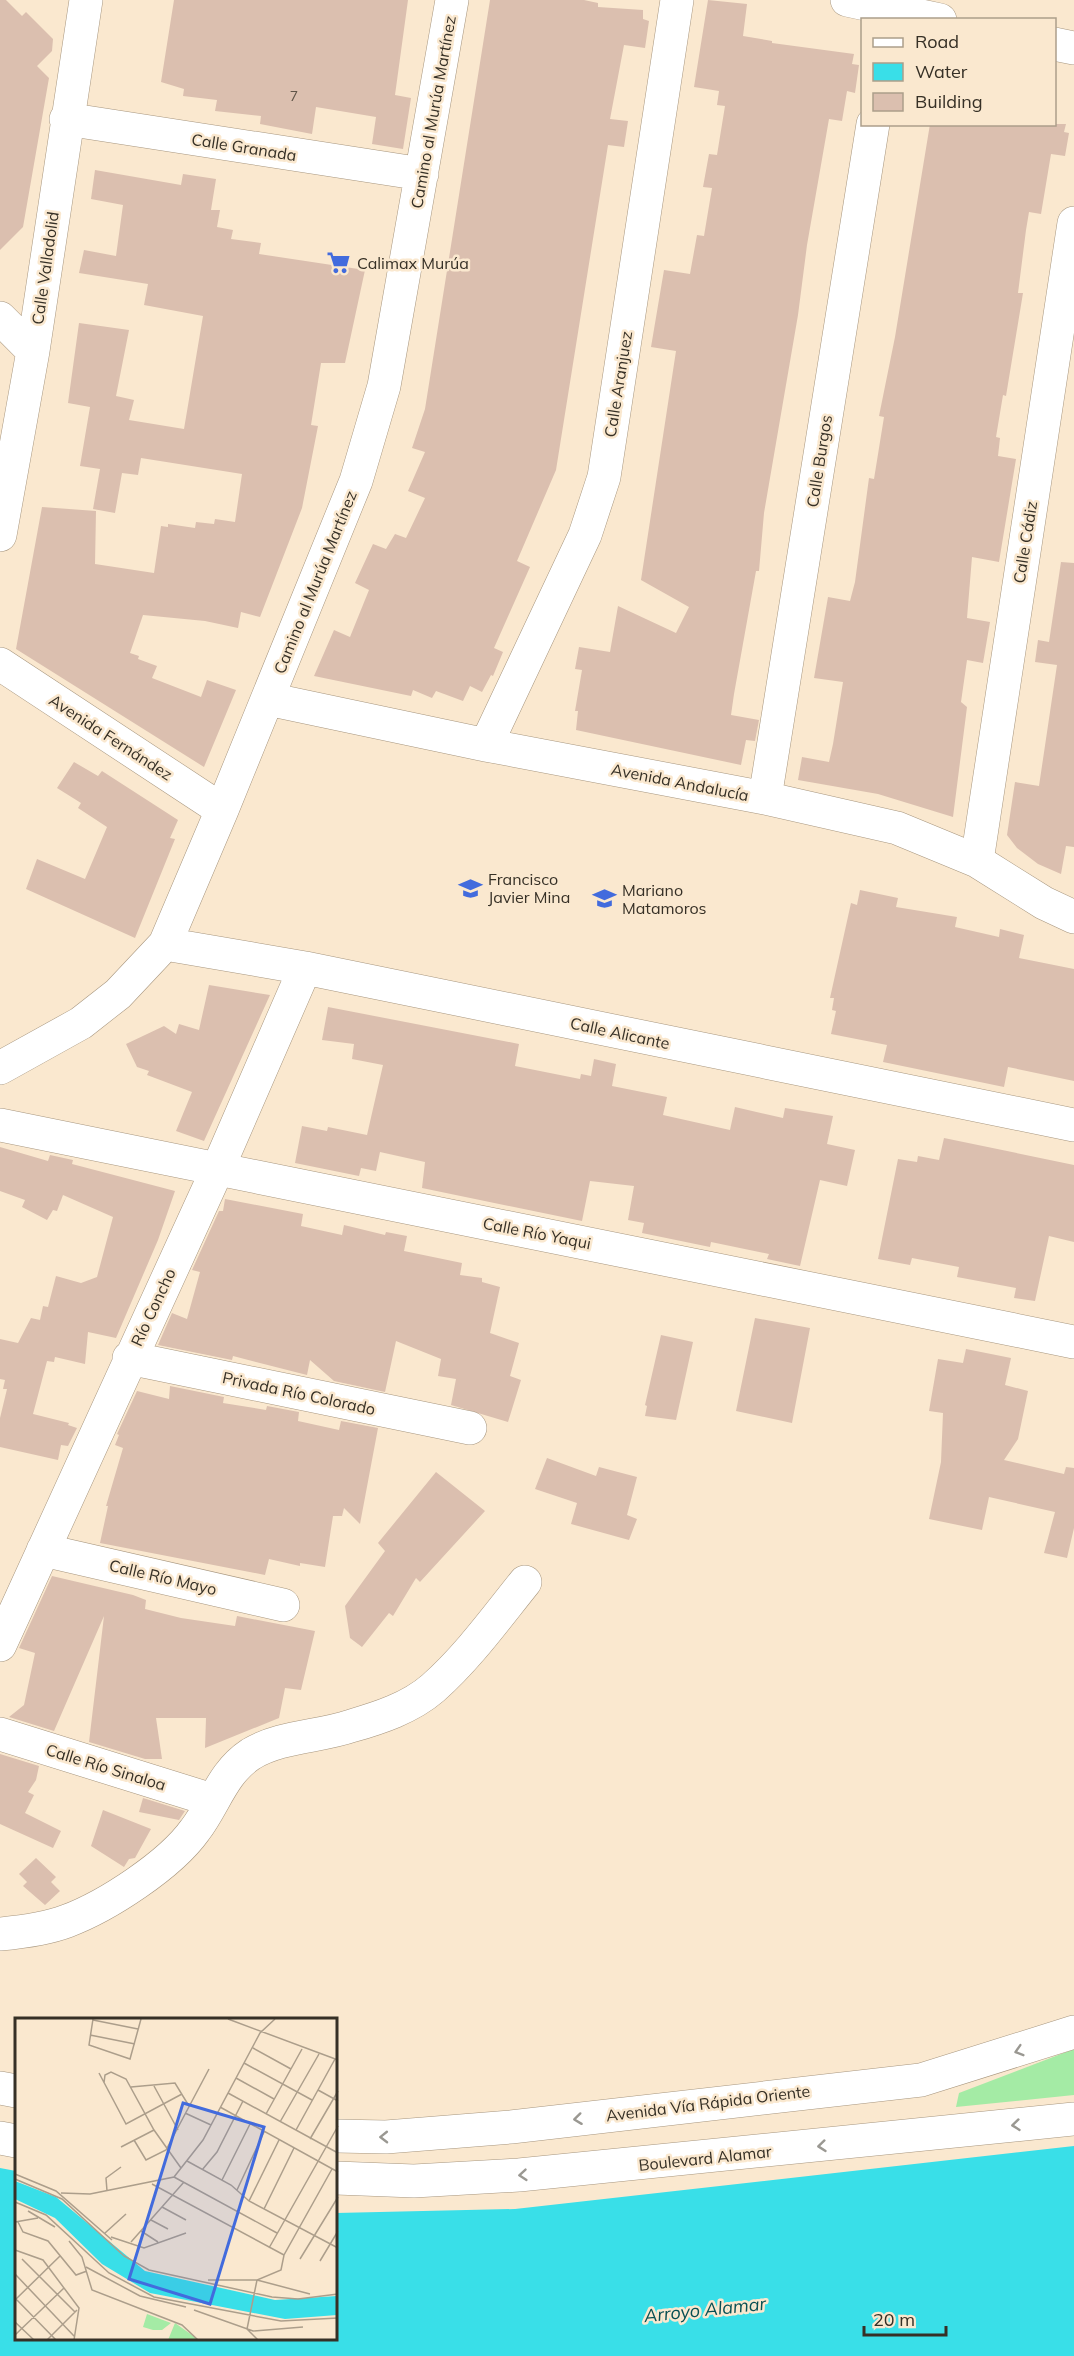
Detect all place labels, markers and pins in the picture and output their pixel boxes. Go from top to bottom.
supermarket icon: Calimax Murúa [326,250,352,276]
place label: Calimax Murúa [357,253,469,273]
place label: Francisco Javier Mina [488,869,570,907]
school or university icon: Francisco Javier Mina [457,875,483,901]
place label: Mariano Matamoros [622,880,707,918]
school or university icon: Mariano Matamoros [591,886,617,912]

